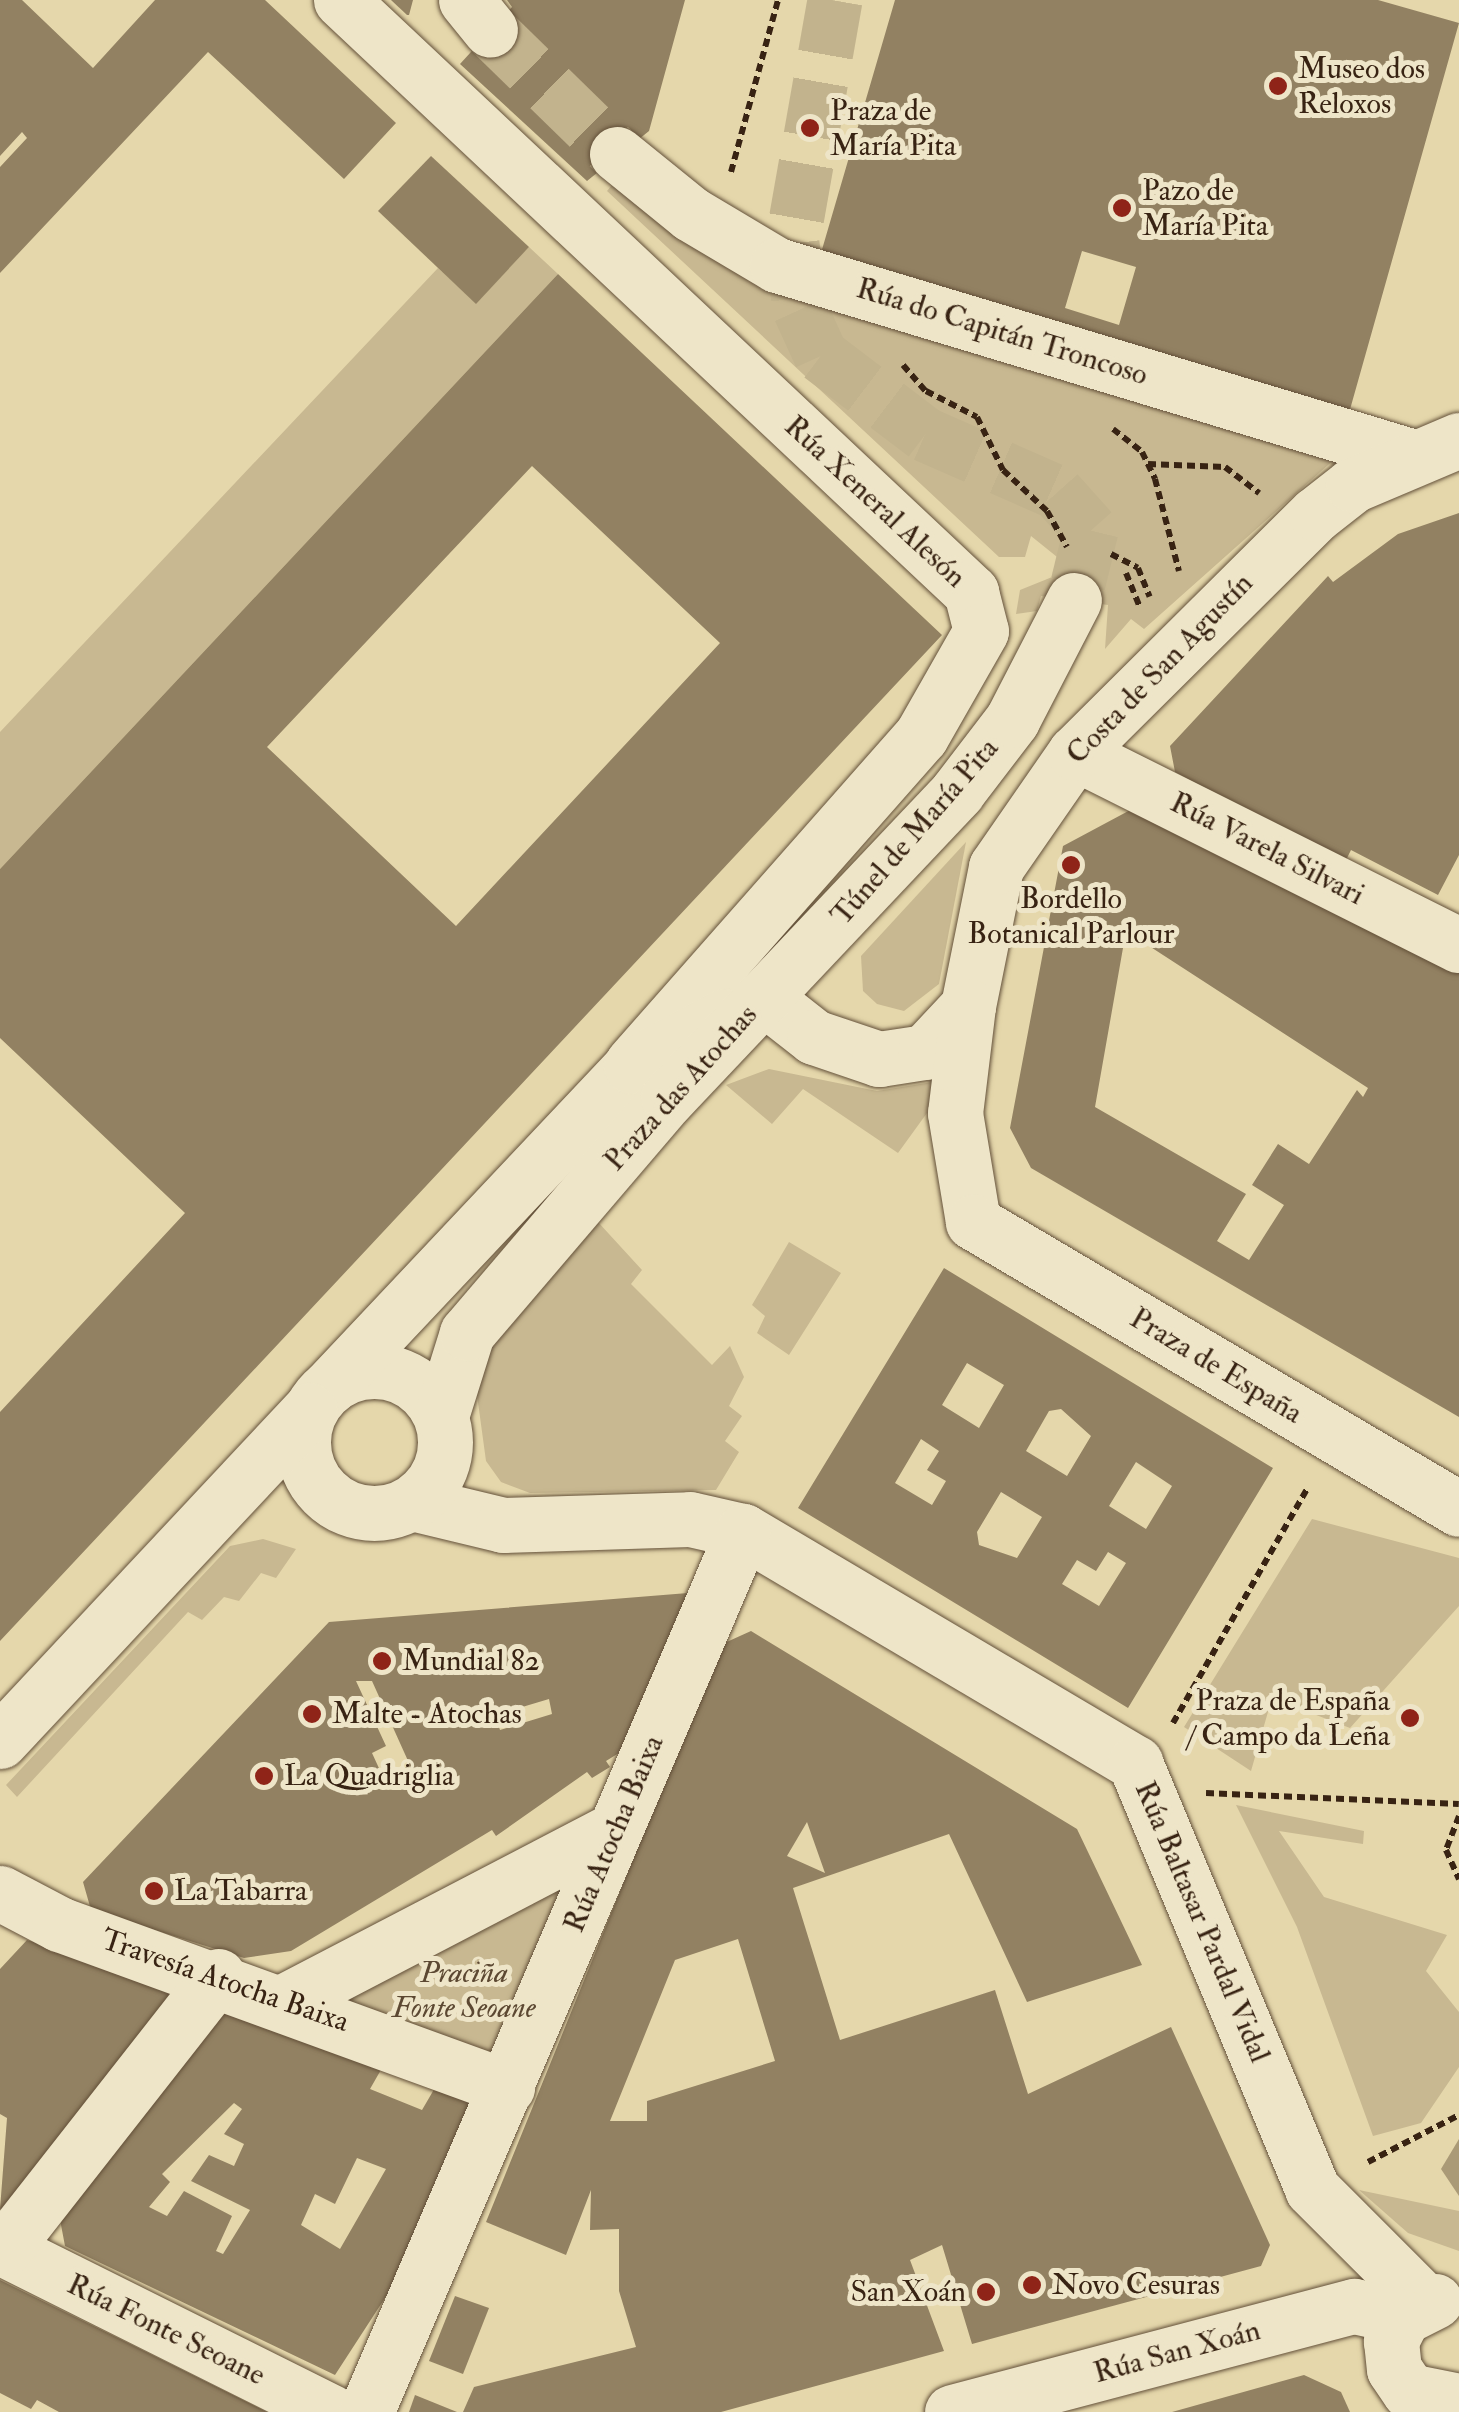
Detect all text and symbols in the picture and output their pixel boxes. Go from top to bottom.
place label: Museo dos Reloxos [1298,51,1425,122]
marker: Museo dos Reloxos [1267,75,1289,97]
place label: Praza de María Pita [830,93,956,164]
marker: Praza de María Pita [799,117,821,139]
place label: Pazo de María Pita [1142,173,1268,244]
marker: Pazo de María Pita [1111,197,1133,219]
street label: Rúa do Capitán Troncoso [852,271,1152,393]
street label: Rúa Xeneral Alesón [777,409,973,595]
street label: Costa de San Agustín [1059,566,1261,772]
street label: Túnel de María Pita [824,731,1006,933]
street label: Rúa Varela Silvari [1164,785,1370,913]
marker: Bordello Botanical Parlour [1060,854,1082,876]
place label: Bordello Botanical Parlour [968,881,1174,952]
street label: Praza das Atochas [597,997,765,1179]
street label: Praza de España [1123,1300,1309,1432]
place label: Mundial 82 [402,1643,540,1679]
marker: Mundial 82 [371,1650,393,1672]
place label: Praza de España / Campo da Leña [1187,1683,1390,1754]
place label: Malte - Atochas [332,1696,522,1732]
marker: Malte - Atochas [301,1703,323,1725]
marker: Praza de España / Campo da Leña [1399,1707,1421,1729]
street label: Rúa Atocha Baixa [556,1730,672,1938]
place label: La Quadriglia [284,1758,454,1794]
marker: La Quadriglia [253,1765,275,1787]
street label: Rúa Baltasar Pardal Vidal [1126,1776,1278,2068]
place label: La Tabarra [174,1873,307,1909]
marker: La Tabarra [143,1880,165,1902]
street label: Travesía Atocha Baixa [96,1922,354,2040]
park label: Praciña Fonte Seoane [392,1955,536,2026]
street label: Rúa Fonte Seoane [61,2267,271,2393]
place label: Novo Cesuras [1052,2267,1220,2303]
place label: San Xoán [850,2274,966,2310]
marker: Novo Cesuras [1021,2274,1043,2296]
marker: San Xoán [975,2281,997,2303]
street label: Rúa San Xoán [1090,2312,1264,2392]

